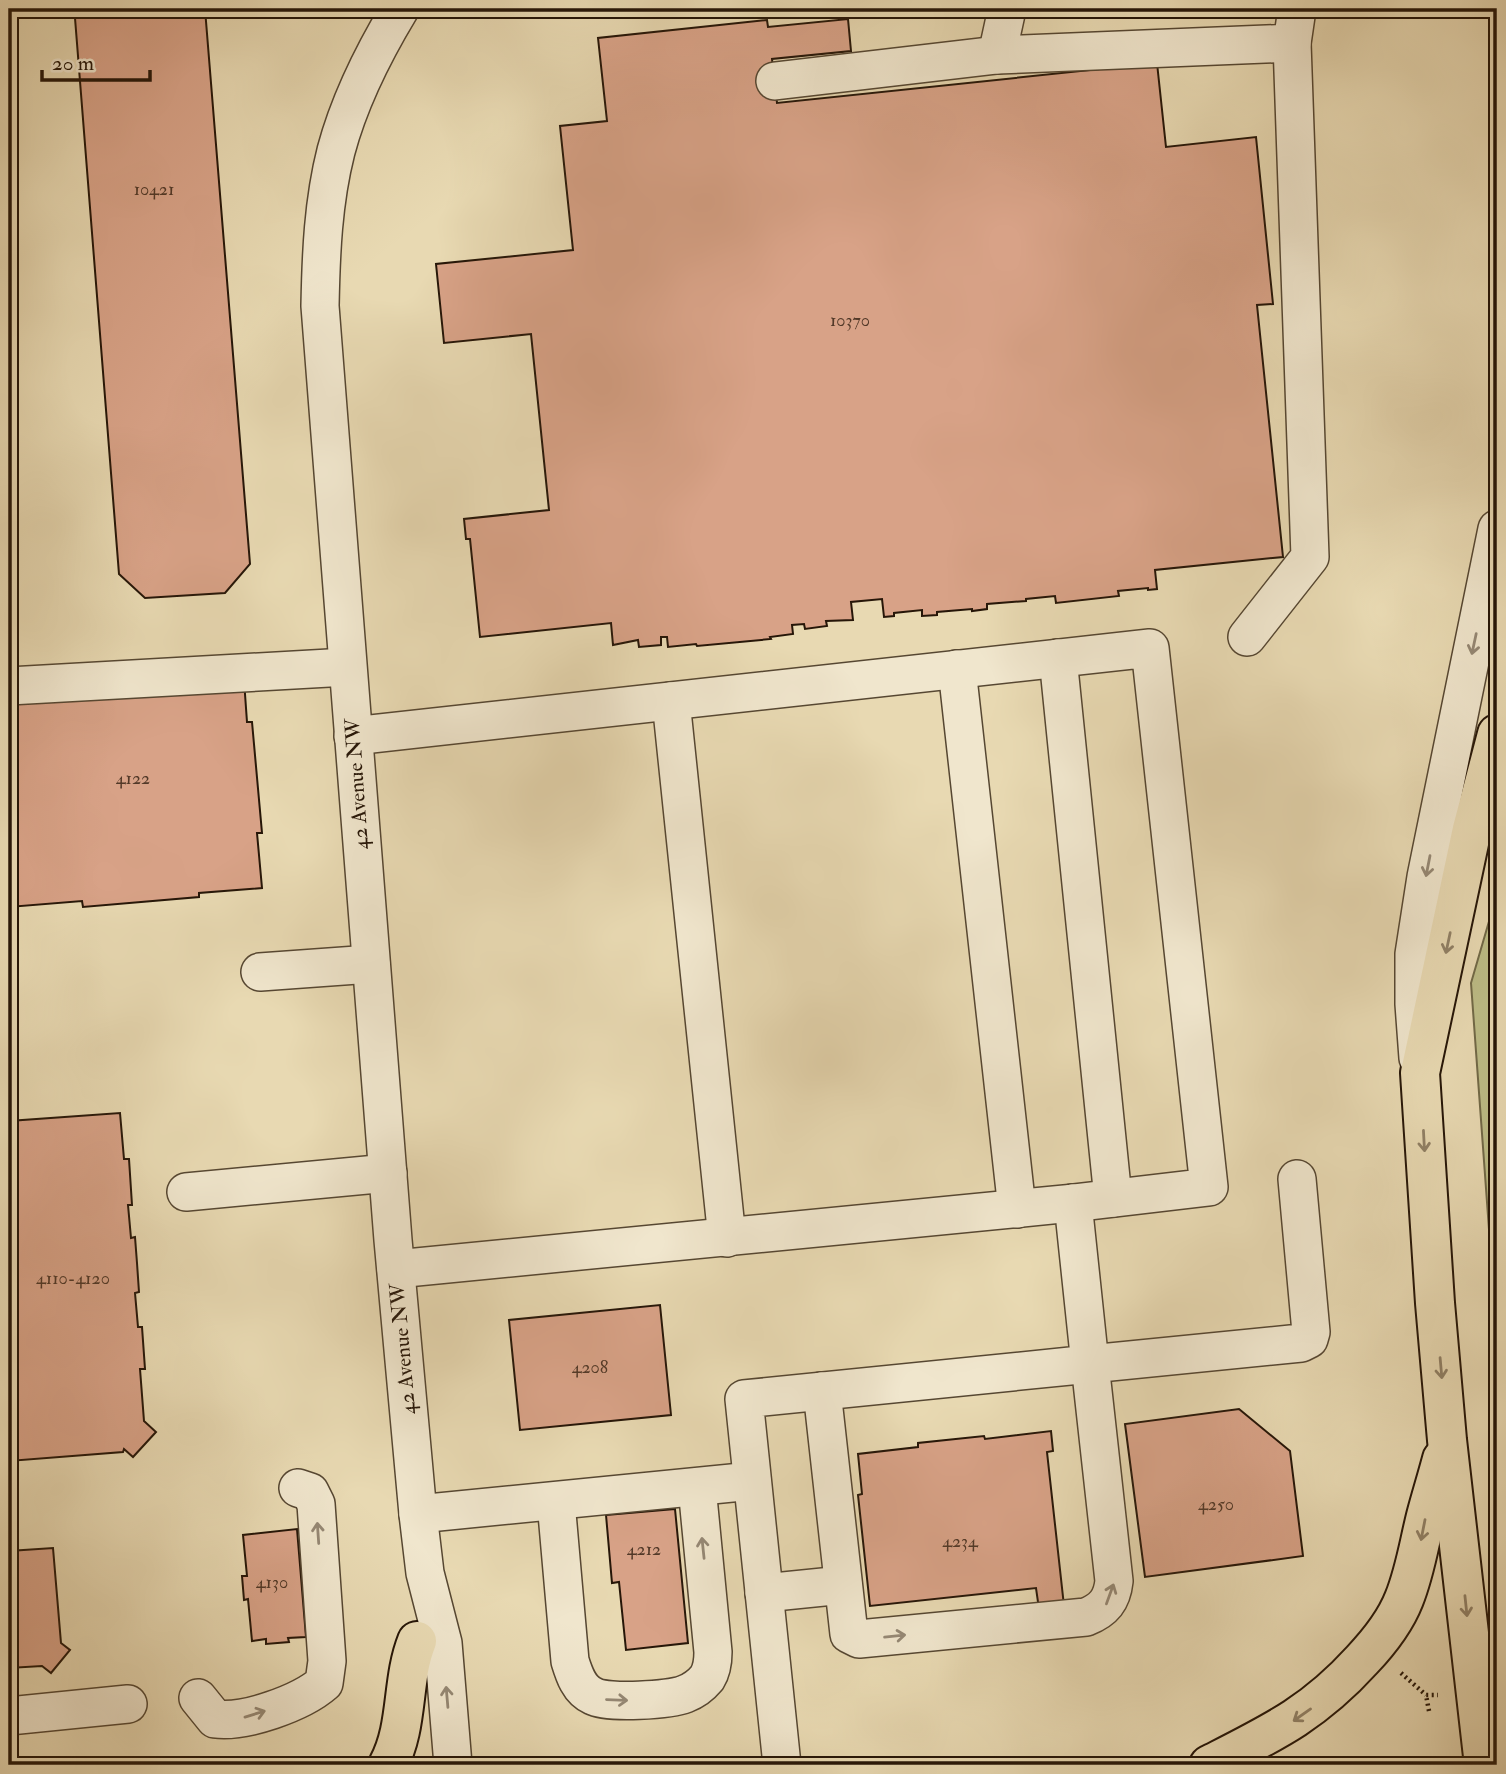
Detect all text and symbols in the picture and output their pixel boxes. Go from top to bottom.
scale bar [42,38,150,82]
text: 20 m [52,50,94,77]
house number: 10421 [134,178,174,201]
house number: 10370 [830,309,870,332]
one-way arrow [1466,632,1480,655]
street label: 42 Avenue NW [339,717,375,851]
house number: 4122 [116,767,150,790]
one-way arrow [1421,855,1435,877]
one-way arrow [1441,931,1455,954]
one-way arrow [1417,1129,1430,1152]
house number: 4110-4120 [36,1267,110,1290]
street label: 42 Avenue NW [384,1282,422,1416]
house number: 4208 [572,1356,608,1379]
one-way arrow [1435,1356,1448,1379]
house number: 4250 [1198,1493,1234,1516]
one-way arrow [1415,1518,1429,1541]
one-way arrow [311,1522,324,1545]
house number: 4234 [942,1530,979,1553]
one-way arrow [696,1537,709,1560]
house number: 4212 [627,1538,661,1561]
house number: 4130 [256,1571,288,1594]
one-way arrow [1105,1584,1117,1605]
one-way arrow [1459,1594,1472,1616]
one-way arrow [883,1629,905,1642]
one-way arrow [440,1686,453,1709]
one-way arrow [605,1693,628,1706]
one-way arrow [244,1706,266,1719]
one-way arrow [1293,1708,1312,1722]

